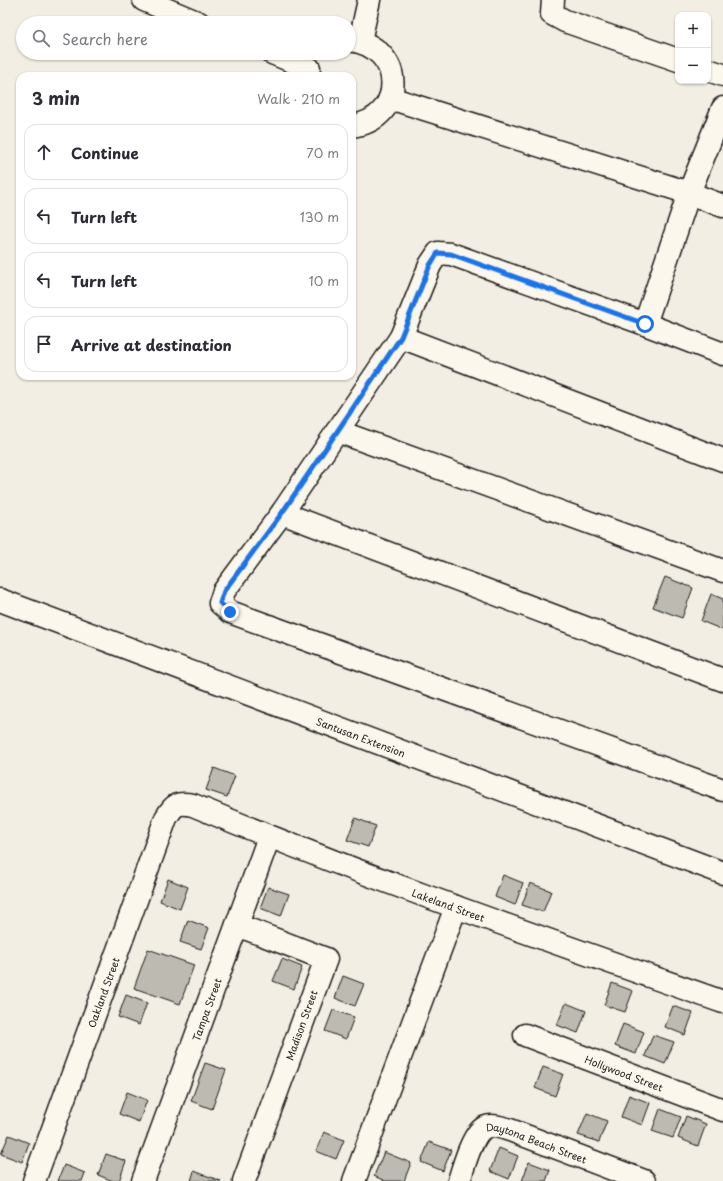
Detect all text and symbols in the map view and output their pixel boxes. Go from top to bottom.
map controls [675,12,711,84]
button: + [675,12,711,48]
search box [16,16,356,60]
icon: search [30,27,52,49]
text: Search here [62,27,148,50]
button: − [675,48,711,84]
text: 3 min [32,85,80,111]
text: Walk · 210 m [257,89,340,108]
icon: ahead [33,141,55,163]
text: Continue [71,141,139,164]
text: 70 m [306,143,339,162]
icon: left [33,205,55,227]
text: Turn left [71,205,137,228]
text: 130 m [300,207,339,226]
icon: left [33,269,55,291]
text: Turn left [71,269,137,292]
text: 10 m [309,271,339,290]
route start [636,315,654,333]
icon: arrive [33,333,55,355]
text: Arrive at destination [71,333,232,356]
route end [221,603,239,621]
street label: Santusan Extension [314,713,408,760]
street label: Lakeland Street [410,884,487,924]
street label: Oakland Street [83,955,122,1029]
street label: Tampa Street [188,975,224,1043]
street label: Madison Street [281,988,321,1062]
street label: Hollywood Street [583,1051,665,1094]
street label: Daytona Beach Street [485,1118,589,1166]

